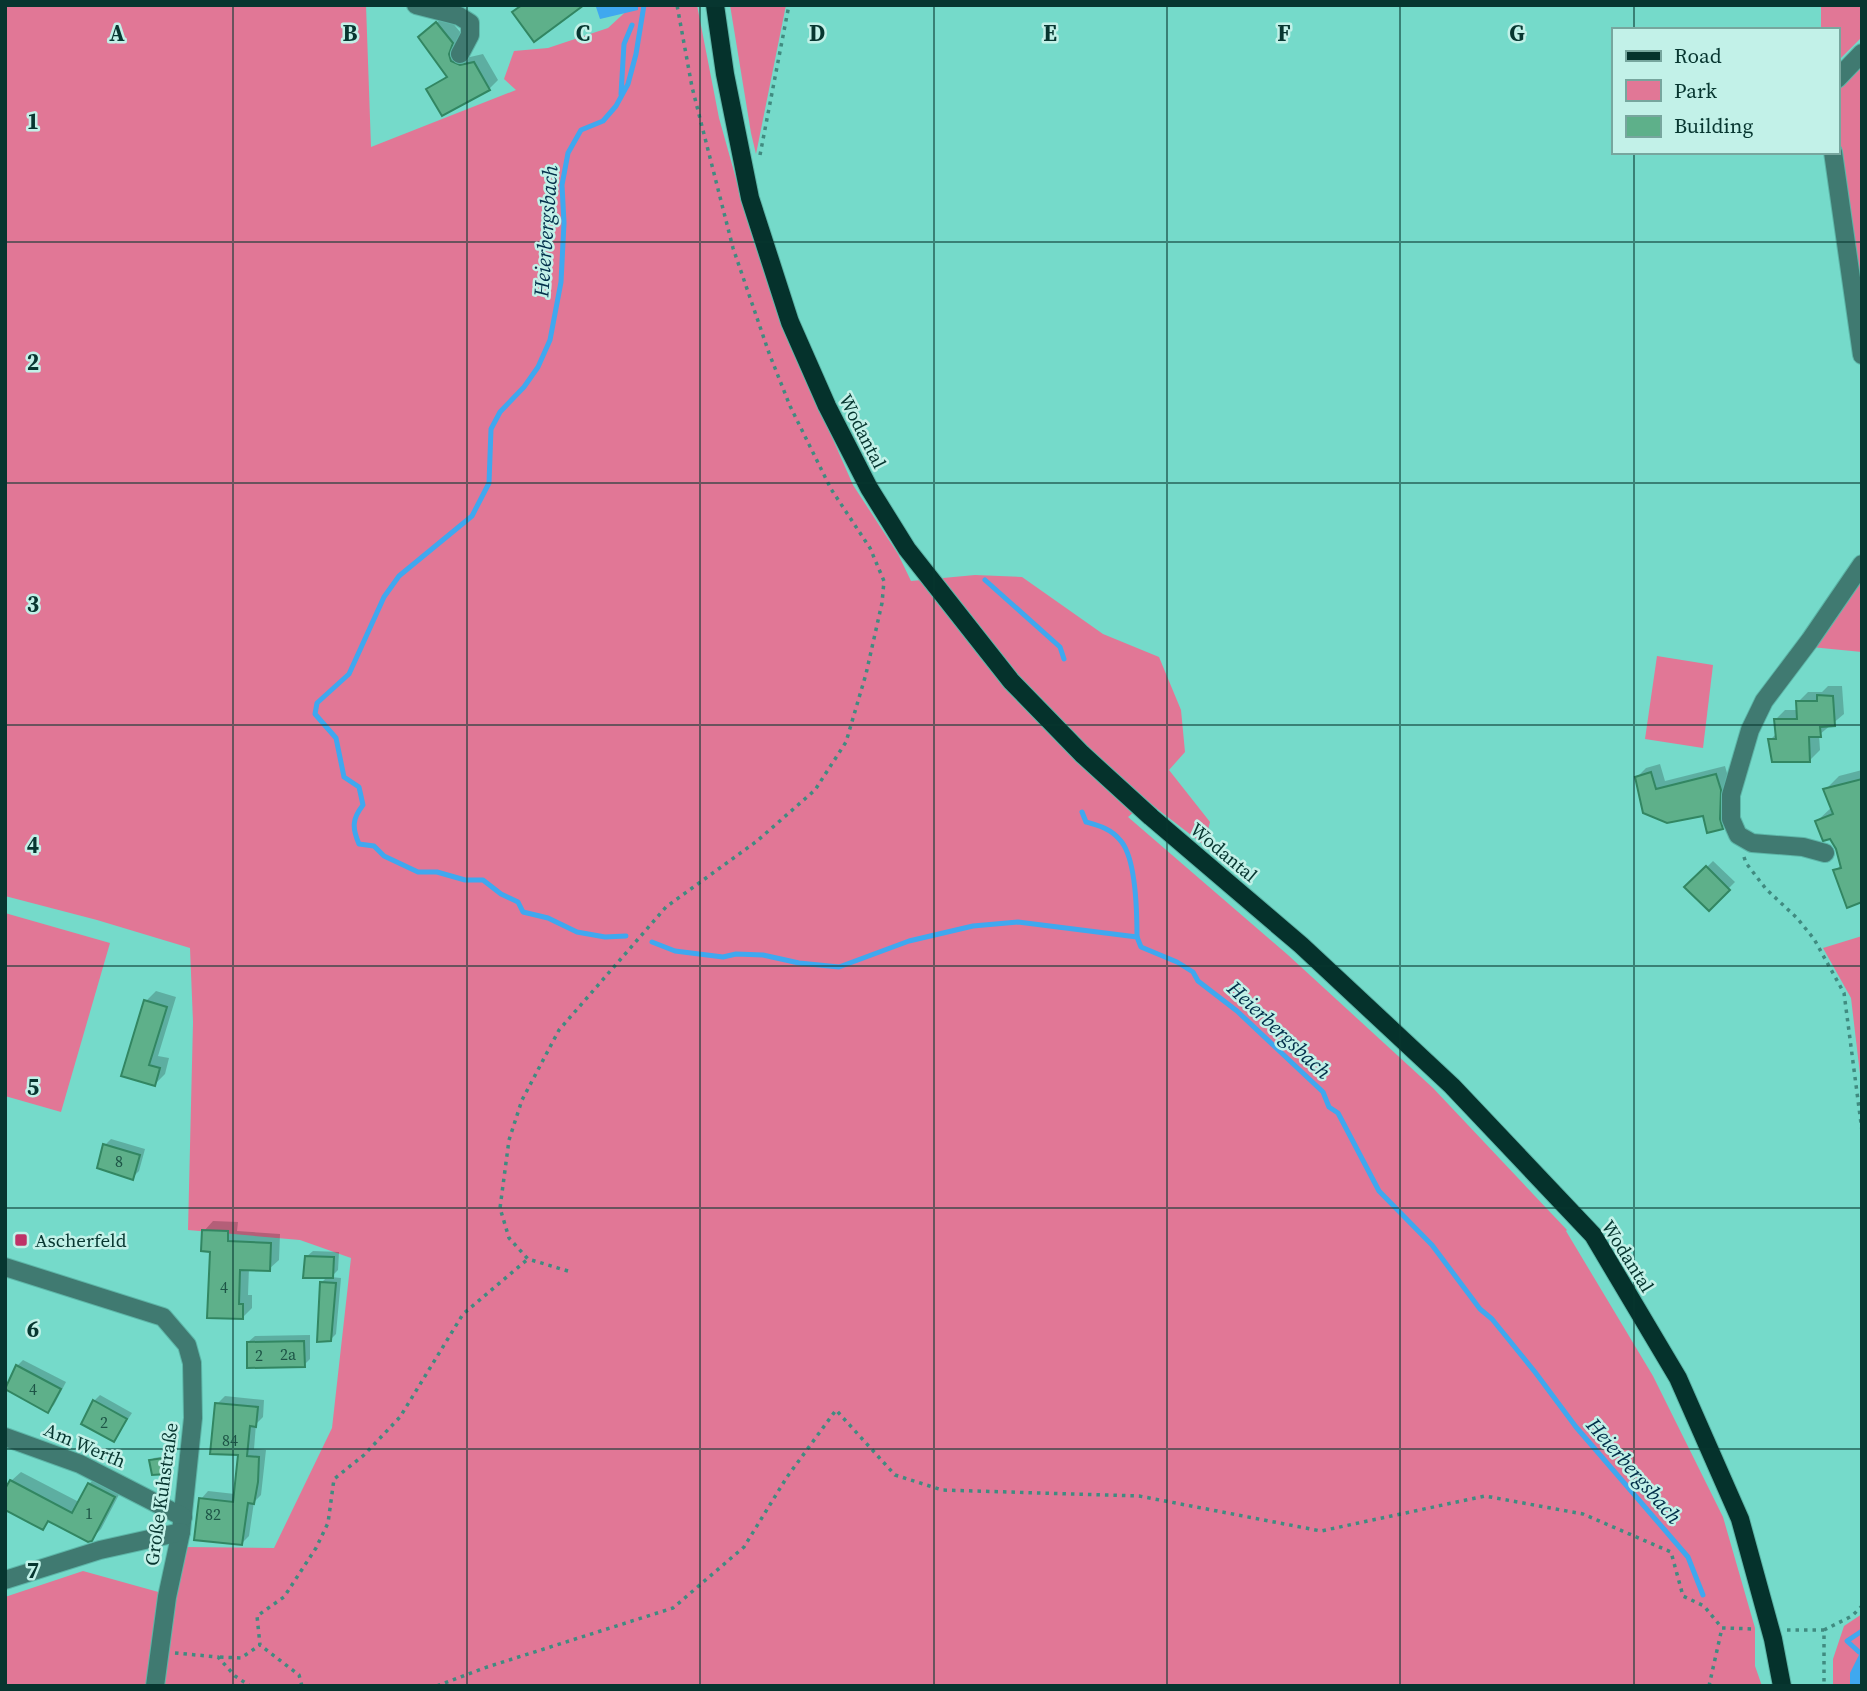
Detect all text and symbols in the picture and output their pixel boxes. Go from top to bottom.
text: A [109,17,125,49]
text: B [343,17,358,49]
text: C [576,17,590,49]
text: D [809,17,825,49]
text: E [1043,17,1057,49]
text: F [1277,17,1291,49]
text: G [1509,17,1525,49]
legend [1612,28,1839,154]
text: Road [1674,41,1722,70]
text: Park [1674,76,1718,105]
text: 1 [27,105,39,137]
text: Building [1674,111,1753,140]
water label: Heierbergsbach [526,163,565,299]
text: 2 [27,346,39,378]
street label: Wodantal [833,389,893,473]
text: 3 [27,588,39,620]
street label: Wodantal [1185,816,1263,888]
text: 4 [27,829,39,861]
water label: Heierbergsbach [1220,973,1338,1086]
text: 5 [27,1071,39,1103]
house number: 8 [115,1150,123,1172]
street label: Wodantal [1596,1215,1661,1297]
place label: Ascherfeld [35,1227,127,1253]
marker: Ascherfeld [13,1232,29,1248]
house number: 4 [220,1276,228,1298]
text: 6 [27,1313,39,1345]
house number: 2a [280,1343,297,1365]
house number: 2 [255,1344,263,1366]
house number: 4 [29,1378,37,1400]
water label: Heierbergsbach [1579,1410,1689,1531]
house number: 2 [100,1411,108,1433]
street label: Am Werth [40,1416,130,1474]
street label: Große Kuhstraße [138,1421,184,1567]
house number: 84 [222,1429,238,1451]
house number: 1 [85,1502,93,1524]
house number: 82 [205,1503,221,1525]
text: 7 [27,1554,39,1586]

